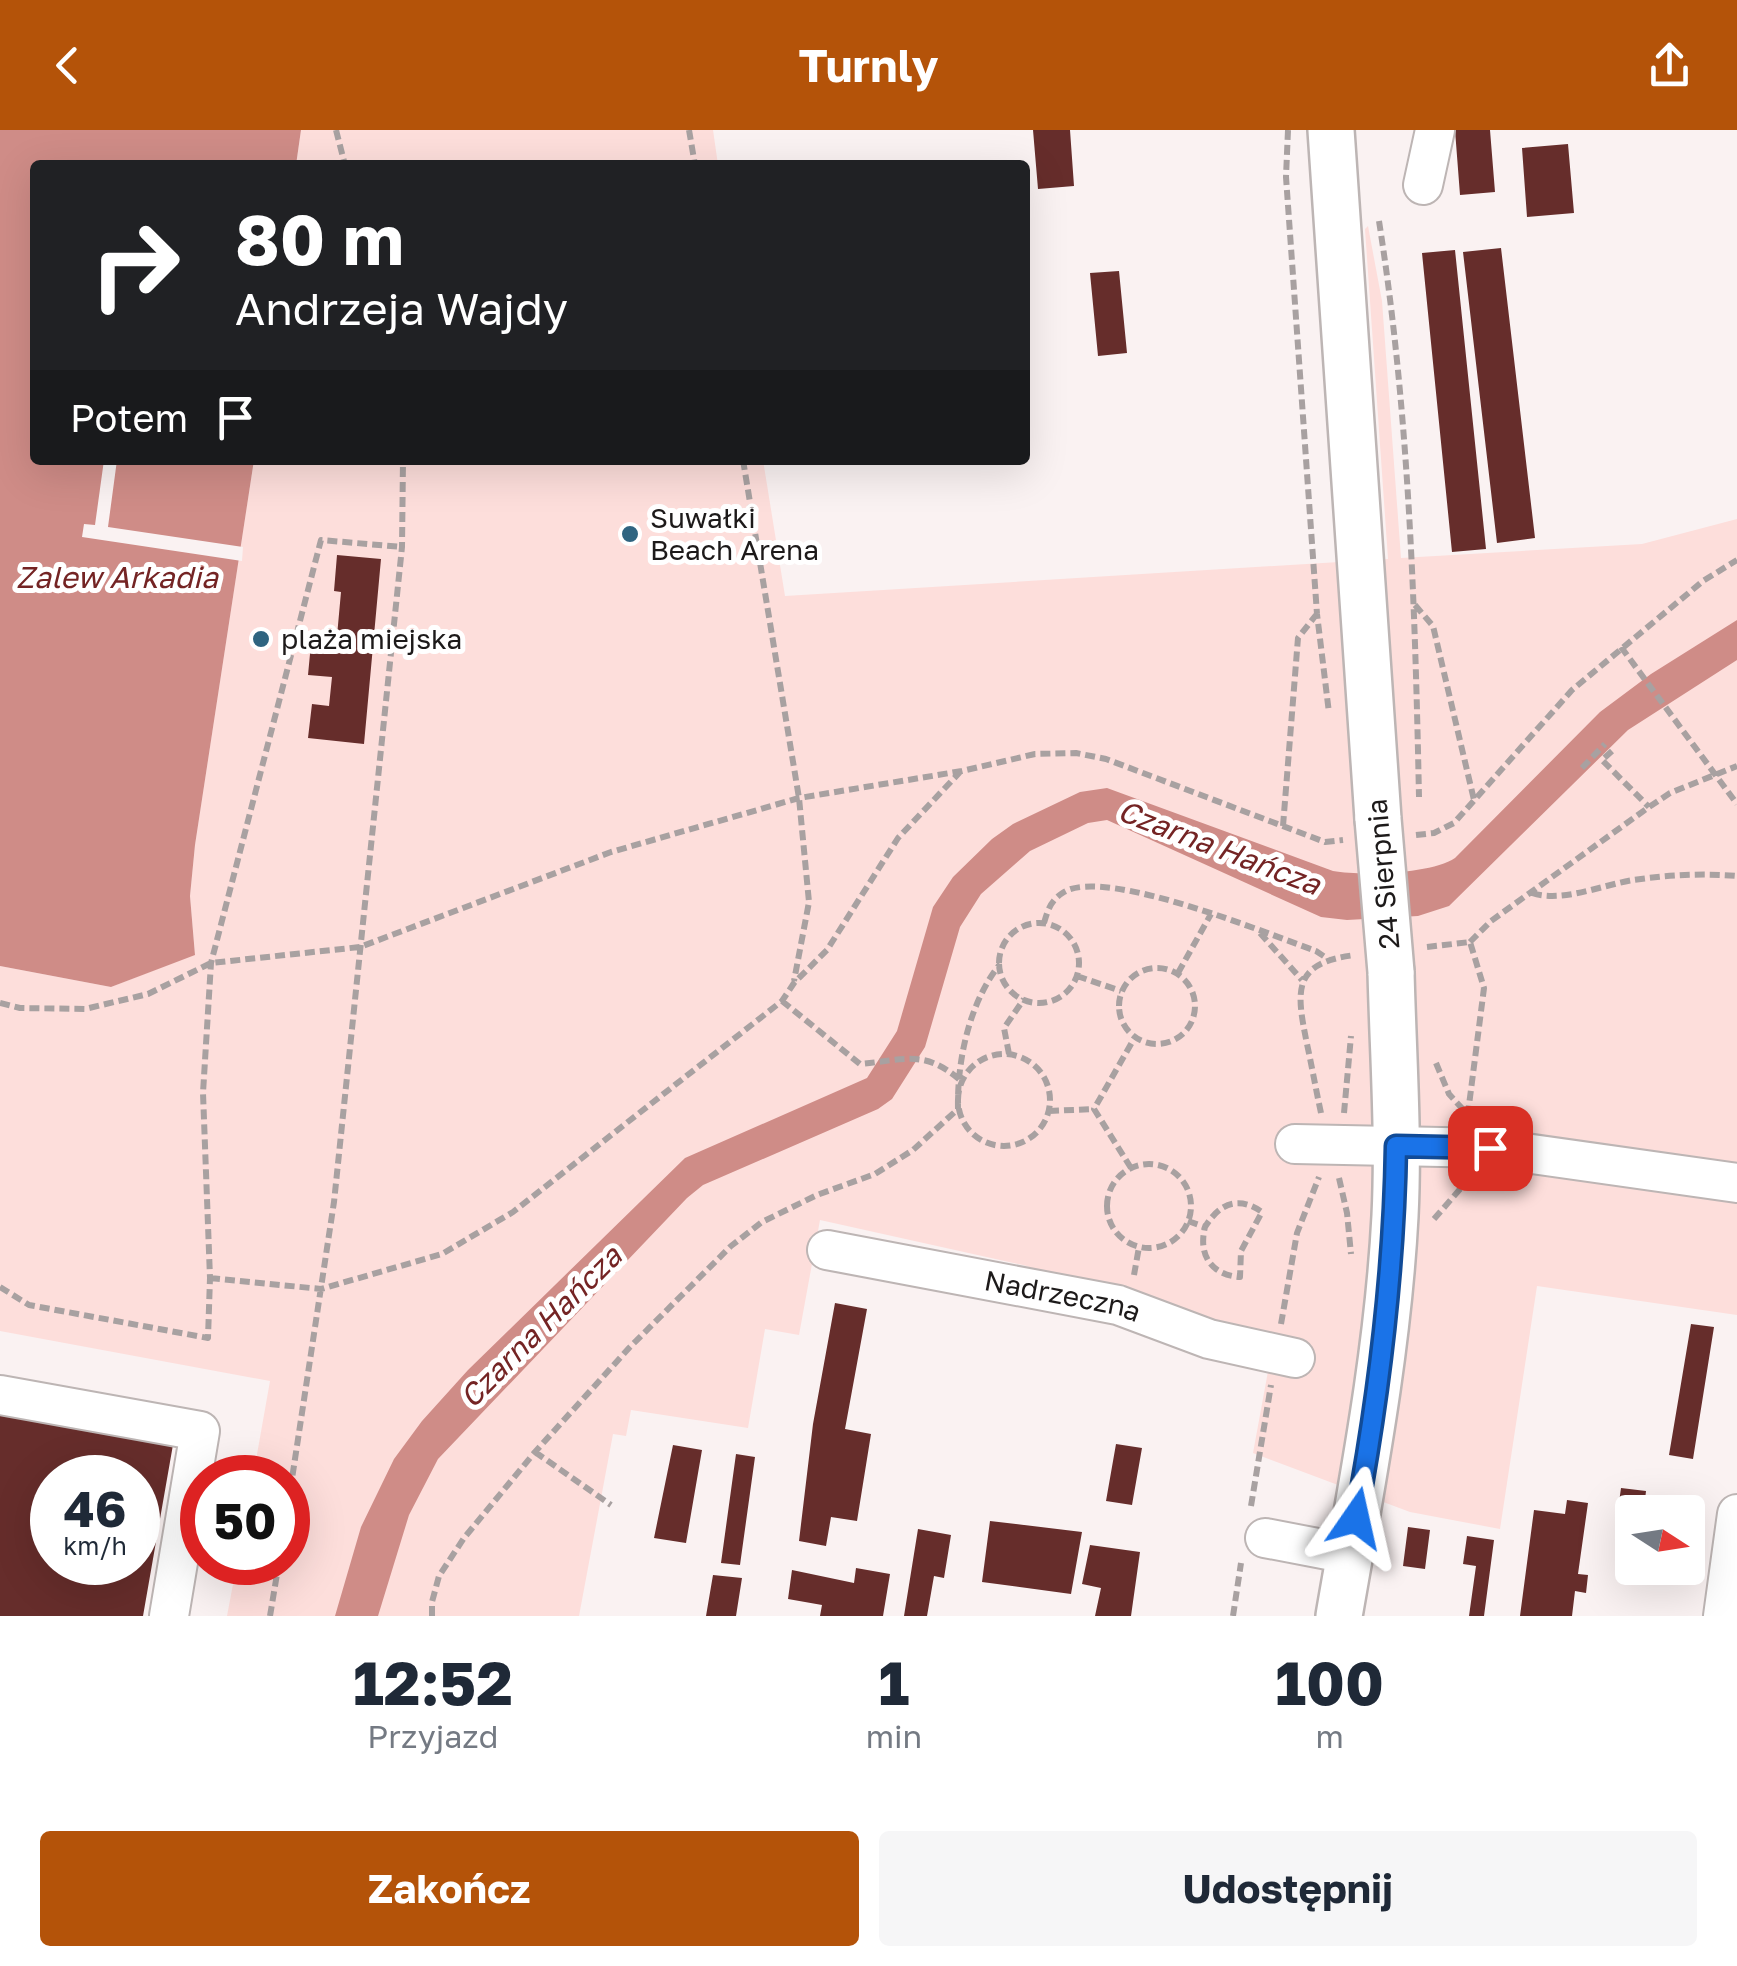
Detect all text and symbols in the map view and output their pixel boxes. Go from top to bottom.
icon: back [40,38,95,93]
text: Turnly [798,38,939,92]
icon: share [1642,38,1697,93]
text: 80 m [235,196,404,280]
icon: right [70,200,200,330]
text: Andrzeja Wajdy [235,281,568,335]
icon: arrive [208,390,263,445]
text: Potem [70,395,188,440]
place label: Suwałki Beach Arena [650,501,819,566]
marker: Suwałki Beach Arena [619,523,641,545]
water label: Zalew Arkadia [16,559,219,595]
place label: plaża miejska [281,622,462,655]
marker: plaża miejska [250,628,272,650]
water label: Czarna Hańcza [1113,792,1327,903]
street label: 24 Sierpnia [1359,798,1406,951]
pin [1448,1106,1533,1191]
icon: arrive [1463,1121,1518,1176]
water label: Czarna Hańcza [452,1237,629,1415]
street label: Nadrzeczna [982,1263,1146,1328]
speed limit sign: 50 [180,1455,310,1585]
position arrow [1304,1466,1408,1570]
text: 46 [63,1478,126,1538]
north arrow [1615,1495,1705,1585]
map controls [1615,1495,1705,1585]
text: km/h [63,1530,127,1561]
text: 12:52 [353,1646,513,1718]
text: 1 [879,1646,909,1718]
text: 100 [1275,1646,1384,1718]
text: Przyjazd [367,1717,498,1755]
text: min [866,1717,922,1755]
text: m [1315,1717,1344,1755]
button: Zakończ [40,1831,859,1946]
button: Udostępnij [879,1831,1697,1946]

